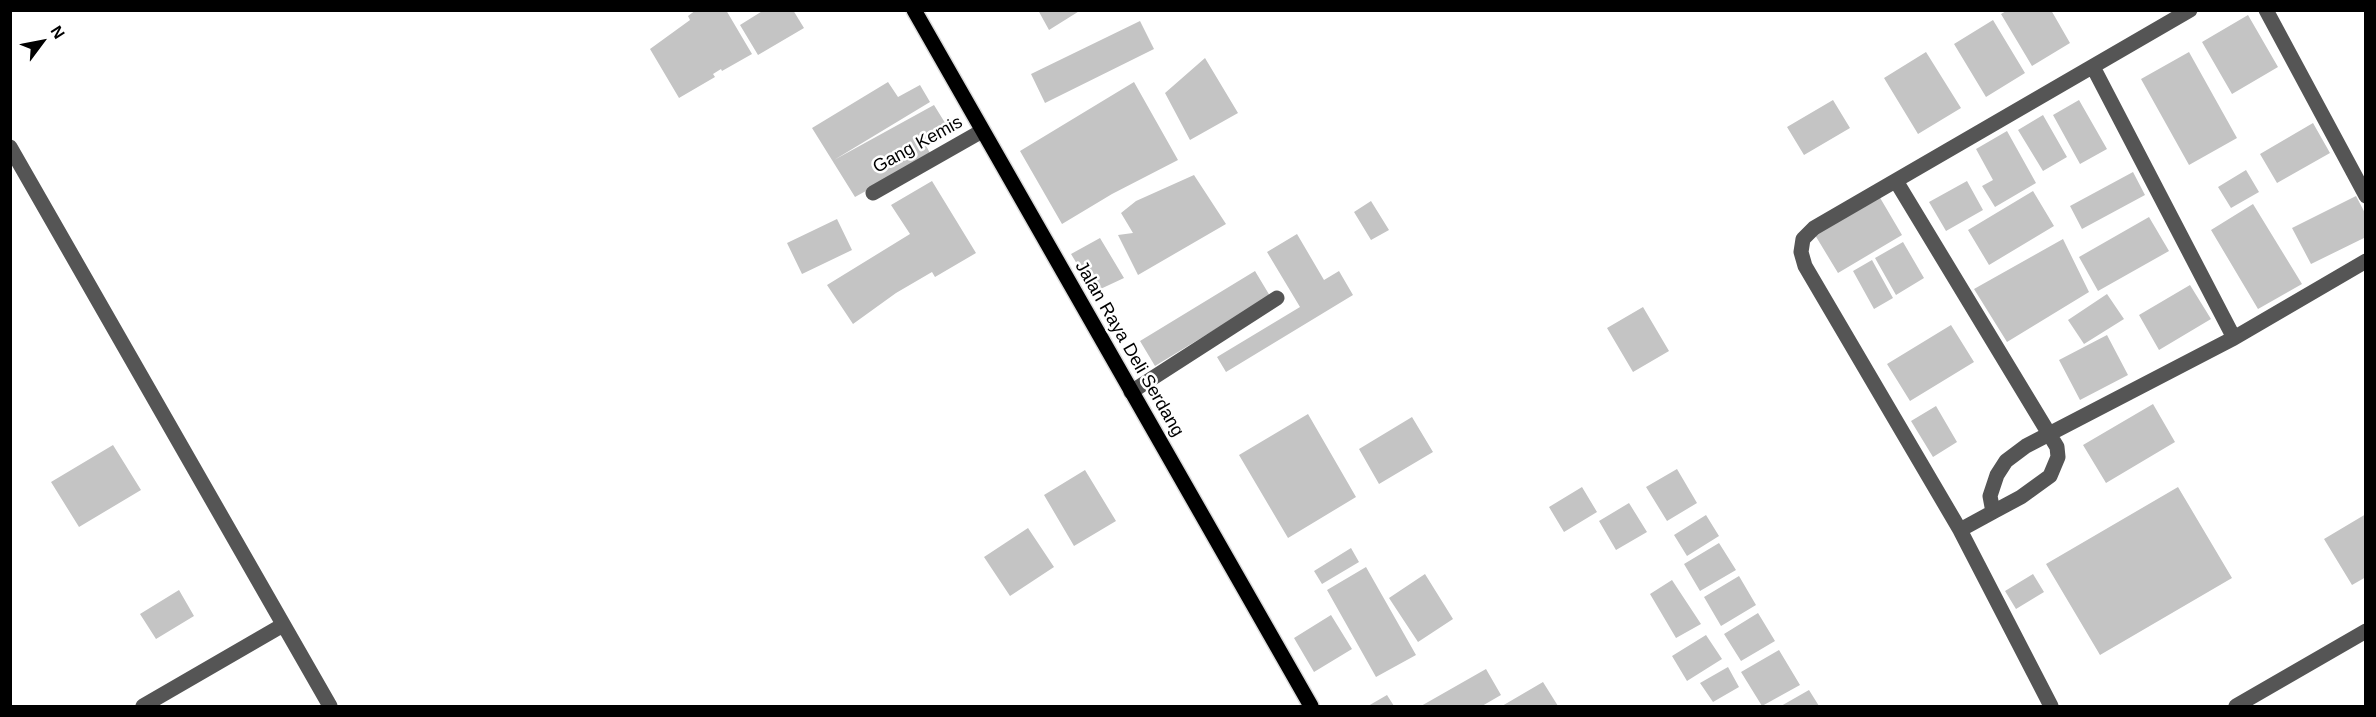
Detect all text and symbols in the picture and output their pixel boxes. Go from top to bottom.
north arrow [12,12,72,72]
text: N [47,23,68,42]
street label: Gang Kemis [869,112,967,178]
street label: Jalan Raya Deli Serdang [1070,257,1188,441]

